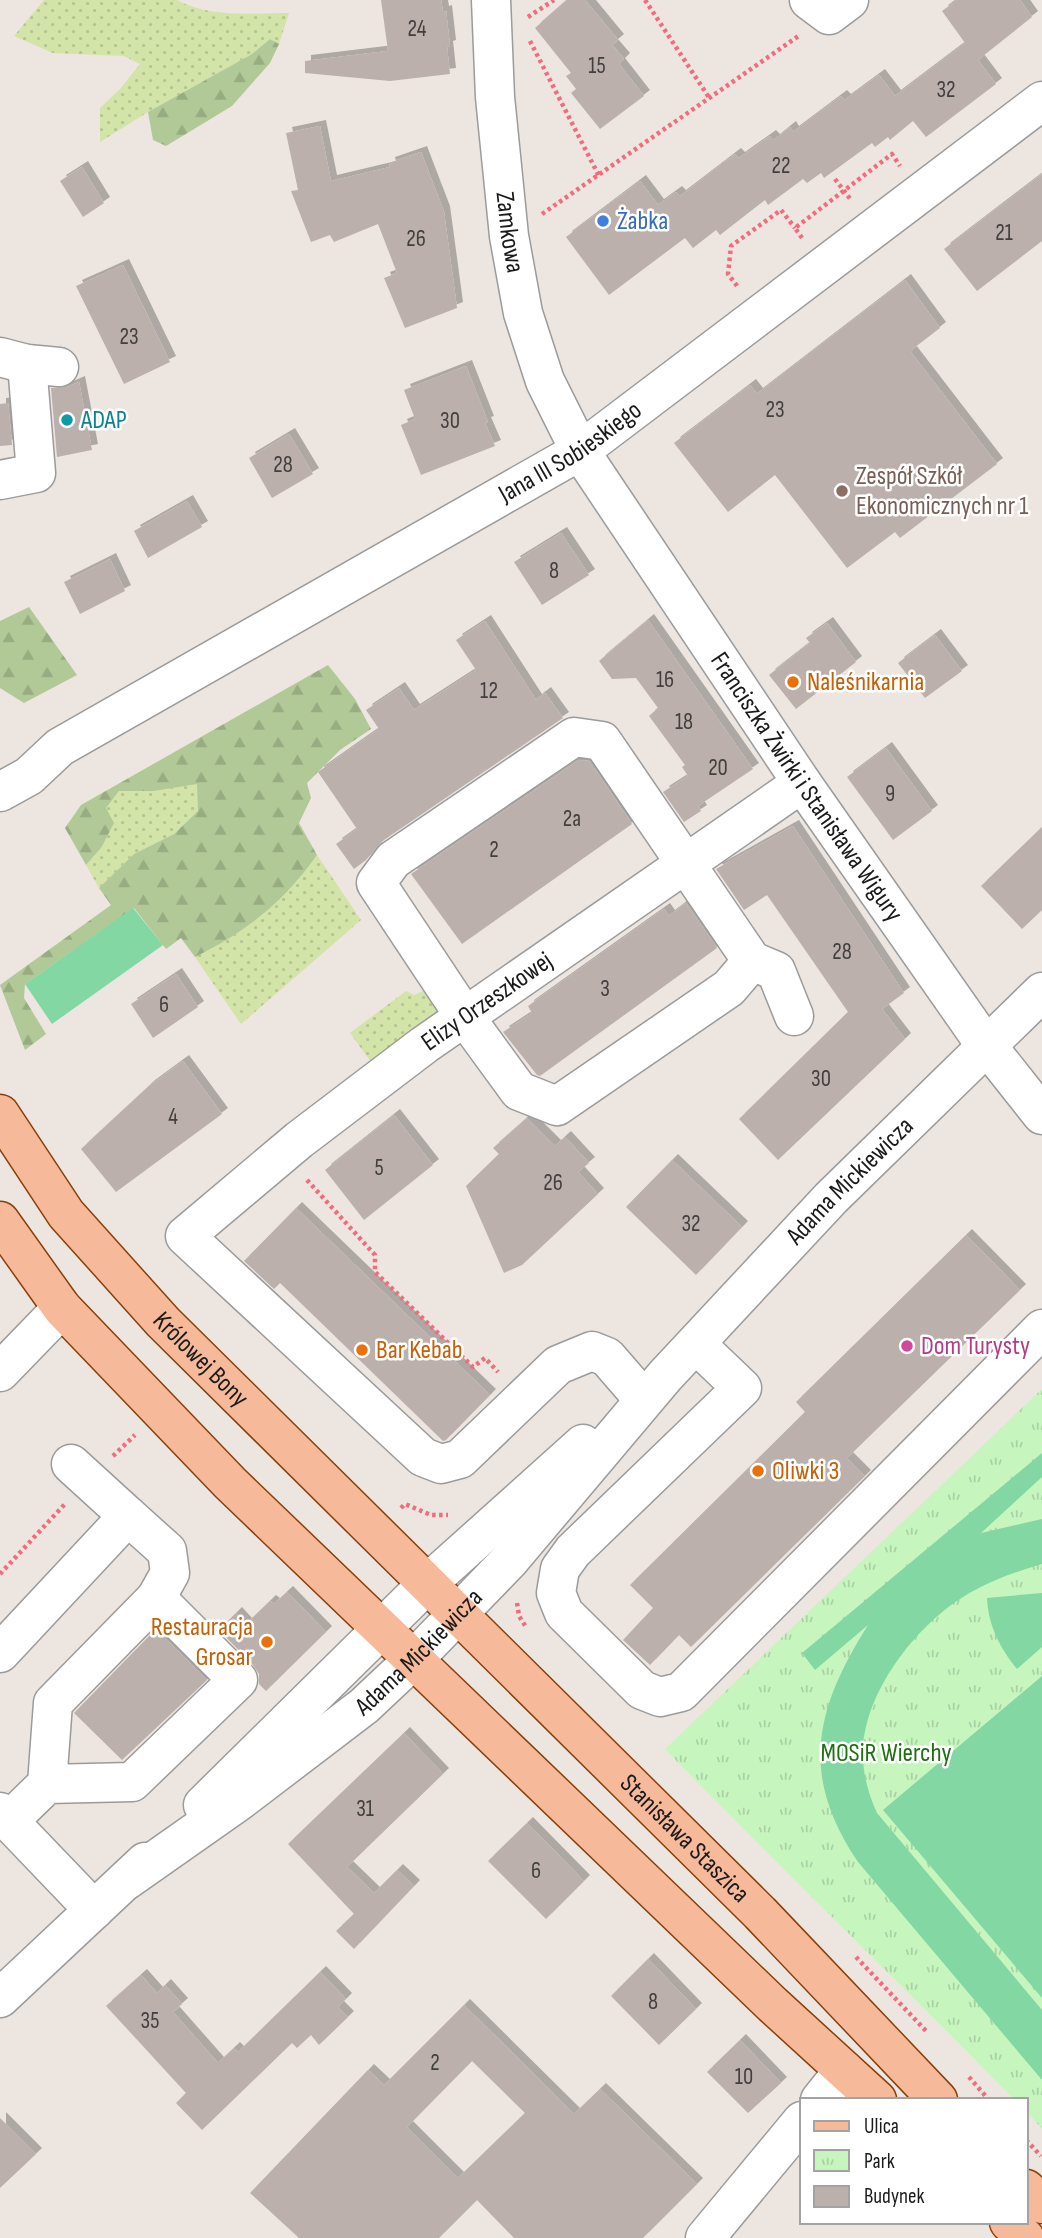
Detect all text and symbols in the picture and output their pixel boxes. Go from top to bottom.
house number: 24 [408,15,427,43]
house number: 15 [588,52,606,80]
house number: 32 [936,76,956,104]
house number: 22 [772,152,790,180]
street label: Zamkowa [489,190,531,275]
place label: Żabka [617,206,668,237]
marker: Żabka [595,213,611,229]
house number: 21 [995,219,1013,247]
house number: 26 [406,225,426,253]
house number: 23 [119,323,139,351]
street label: Jana III Sobieskiego [492,394,648,510]
house number: 23 [765,396,785,424]
place label: ADAP [80,405,127,436]
house number: 30 [440,407,460,435]
marker: ADAP [59,412,75,428]
house number: 28 [273,451,293,479]
place label: Zespół Szkół Ekonomicznych nr 1 [856,461,1028,522]
marker: Zespół Szkół Ekonomicznych nr 1 [834,483,850,499]
house number: 8 [549,557,559,585]
street label: Franciszka Żwirki i Stanisława Wigury [704,647,910,927]
house number: 16 [656,666,674,694]
place label: Naleśnikarnia [807,667,924,698]
marker: Naleśnikarnia [785,674,801,690]
house number: 12 [480,677,498,705]
house number: 18 [675,708,693,736]
house number: 20 [708,754,728,782]
house number: 9 [885,780,895,808]
house number: 2a [563,805,581,833]
house number: 2 [489,836,499,864]
house number: 28 [832,938,852,966]
street label: Elizy Orzeszkowej [415,945,558,1058]
house number: 3 [600,975,610,1003]
house number: 6 [159,991,169,1019]
house number: 30 [811,1065,831,1093]
house number: 4 [168,1103,178,1131]
street label: Adama Mickiewicza [779,1111,920,1252]
house number: 5 [374,1154,384,1182]
house number: 26 [543,1169,563,1197]
house number: 32 [681,1210,701,1238]
street label: Królowej Bony [146,1306,255,1413]
place label: Dom Turysty [921,1331,1030,1362]
place label: Bar Kebab [376,1335,463,1366]
marker: Dom Turysty [899,1338,915,1354]
marker: Bar Kebab [354,1342,370,1358]
place label: Oliwki 3 [772,1456,839,1487]
marker: Oliwki 3 [750,1463,766,1479]
street label: Adama Mickiewicza [348,1582,489,1723]
place label: Restauracja Grosar [151,1612,254,1673]
marker: Restauracja Grosar [259,1634,275,1650]
park label: MOSiR Wierchy [821,1738,951,1769]
street label: Stanisława Staszica [613,1768,756,1909]
house number: 31 [356,1795,374,1823]
house number: 6 [531,1857,541,1885]
house number: 8 [648,1988,658,2016]
house number: 35 [141,2007,159,2035]
house number: 2 [430,2049,440,2077]
house number: 10 [735,2063,753,2091]
legend [800,2098,1028,2224]
text: Ulica [864,2114,899,2139]
text: Park [864,2149,895,2174]
text: Budynek [864,2184,924,2209]

